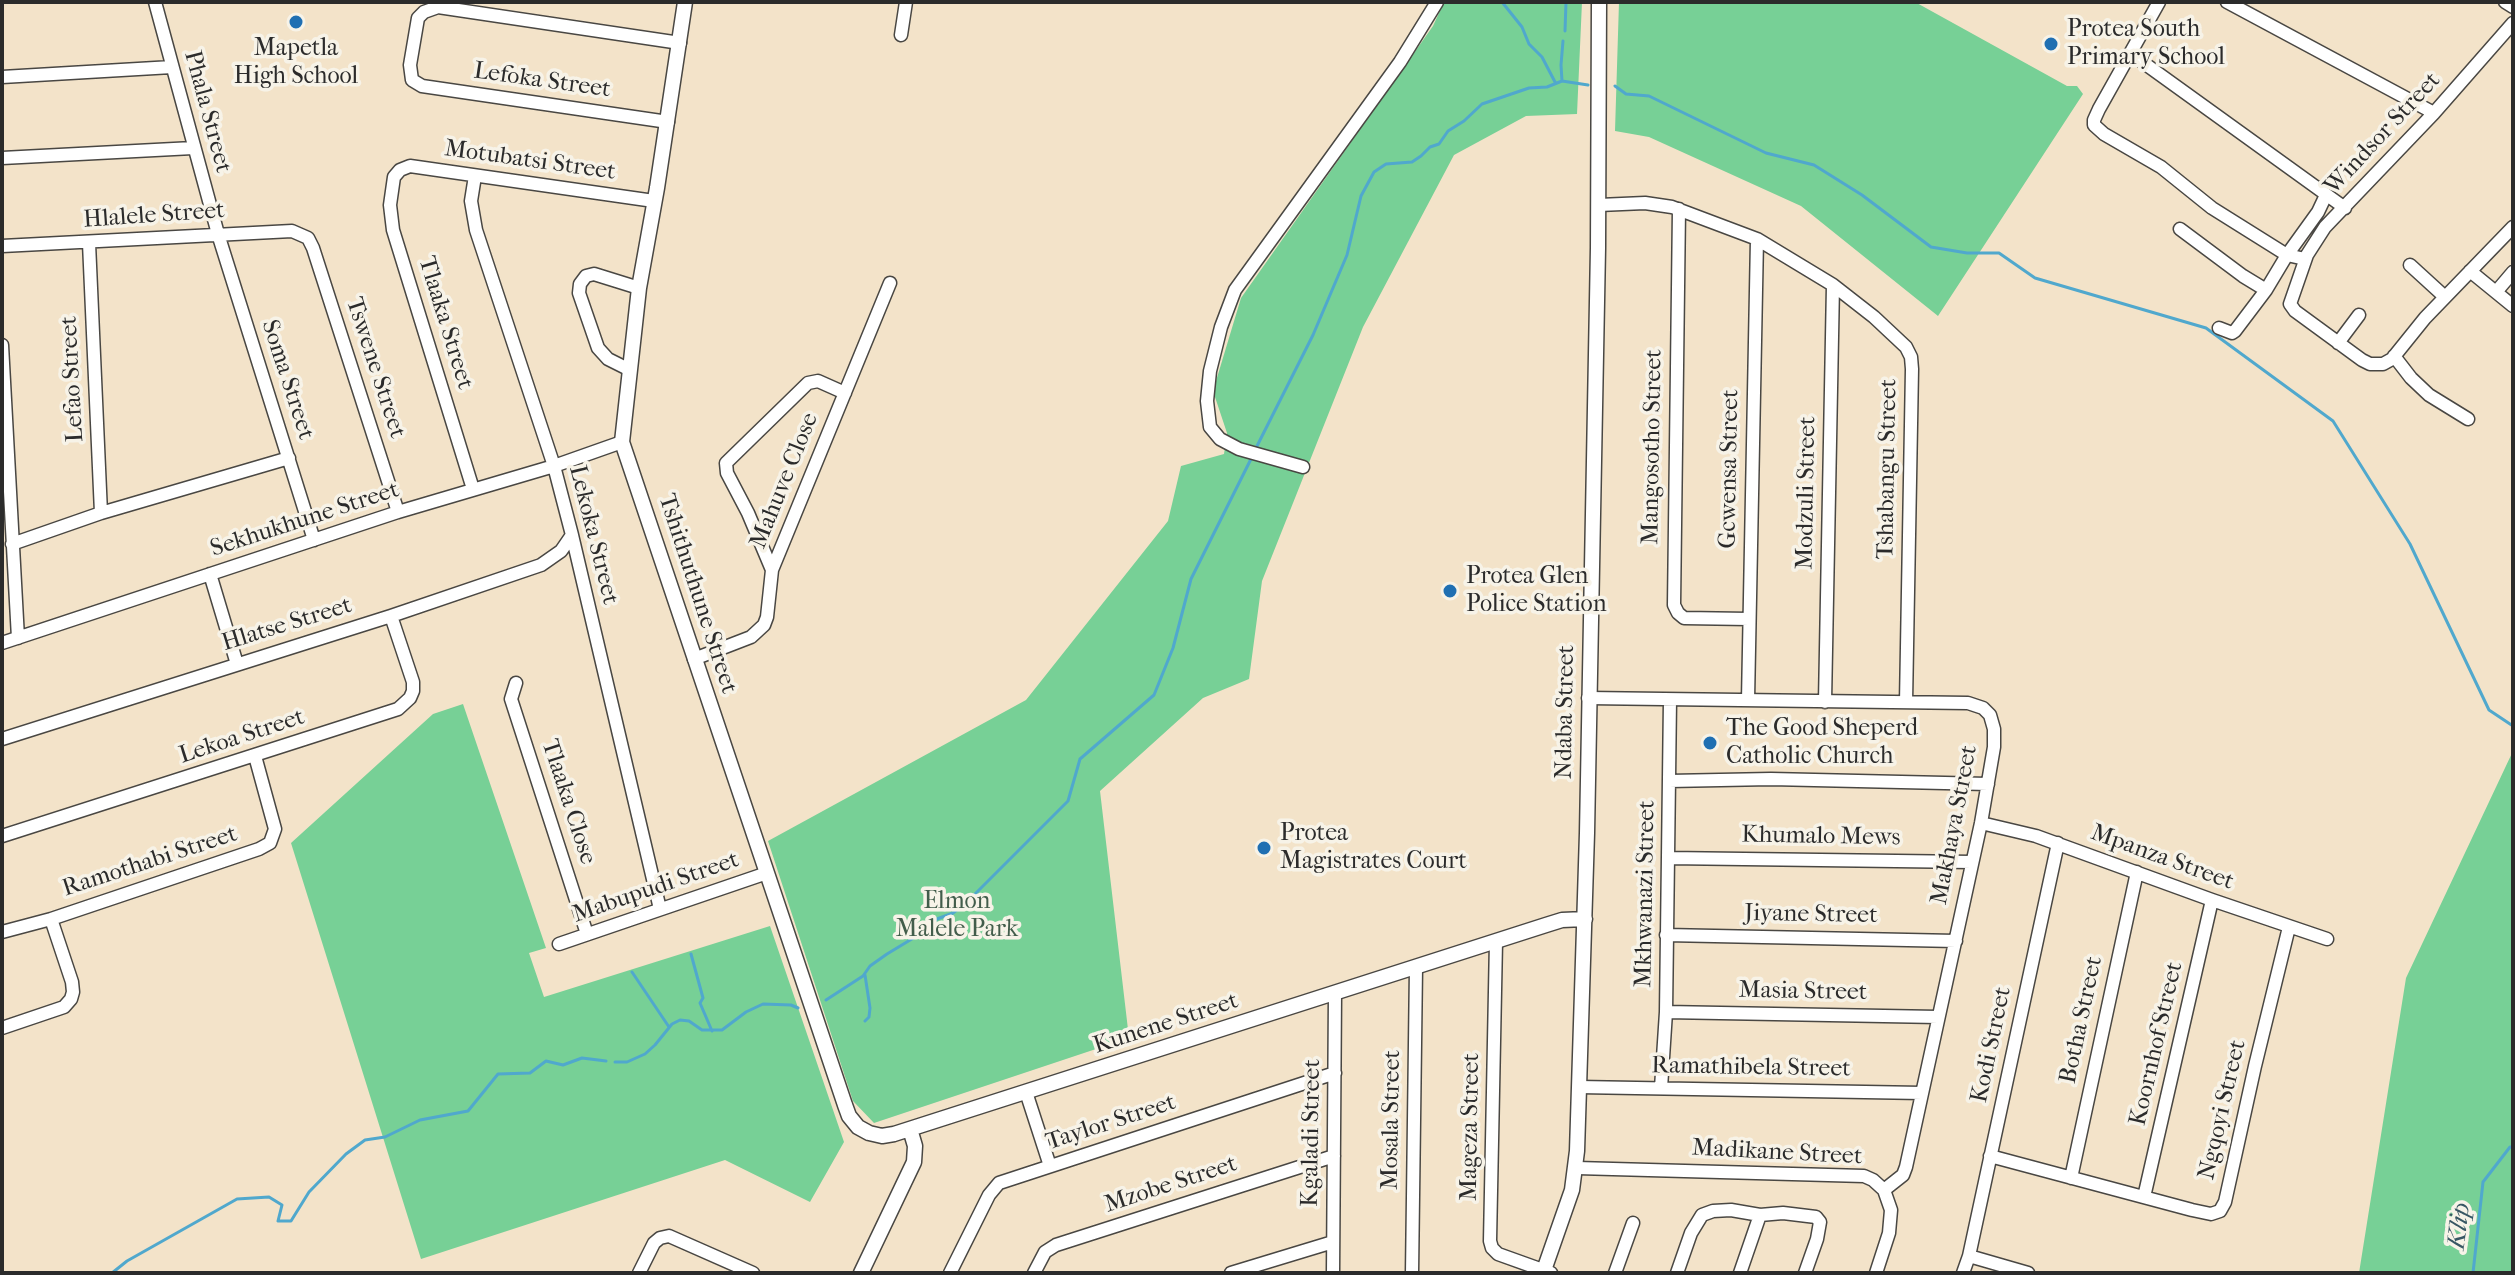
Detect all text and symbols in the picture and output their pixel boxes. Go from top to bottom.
marker: Mapetla High School [287,13,305,31]
place label: Protea South Primary School [2067,16,2225,72]
place label: Mapetla High School [234,35,358,91]
marker: Protea South Primary School [2042,35,2060,53]
street label: Phala Street [177,48,237,176]
street label: Lefoka Street [472,57,612,105]
street label: Windsor Street [2319,67,2447,201]
street label: Motubatsi Street [443,135,617,187]
street label: Hlalele Street [82,197,226,235]
street label: Tlaaka Street [411,253,479,393]
street label: Tswene Street [339,294,411,442]
street label: Lefao Street [55,315,91,443]
street label: Soma Street [254,317,320,443]
street label: Mangosotho Street [1637,349,1669,545]
street label: Tshabangu Street [1872,379,1904,559]
street label: Gcwensa Street [1714,389,1746,549]
street label: Mahuve Close [745,409,825,553]
street label: Modzuli Street [1791,416,1823,570]
street label: Lekoka Street [562,463,624,607]
street label: Sekhukhune Street [207,476,403,564]
street label: Tshithuthune Street [651,491,743,697]
place label: Protea Glen Police Station [1466,563,1607,619]
marker: Protea Glen Police Station [1441,582,1459,600]
street label: Hlatse Street [218,592,356,658]
street label: Ndaba Street [1550,645,1582,779]
street label: Lekoa Street [176,703,308,771]
place label: The Good Sheperd Catholic Church [1726,715,1918,771]
marker: The Good Sheperd Catholic Church [1701,734,1719,752]
street label: Tlaaka Close [534,736,602,868]
street label: Makhaya Street [1925,743,1985,907]
street label: Mkhwanazi Street [1630,800,1662,988]
street label: Mpanza Street [2087,819,2237,897]
street label: Ramothabi Street [59,820,241,904]
place label: Protea Magistrates Court [1280,820,1467,876]
street label: Khumalo Mews [1741,821,1901,853]
marker: Protea Magistrates Court [1255,839,1273,857]
street label: Mabupudi Street [569,846,743,930]
park label: Elmon Malele Park [896,888,1018,944]
street label: Jiyane Street [1744,899,1878,931]
street label: Botha Street [2054,954,2110,1086]
street label: Koornhof Street [2124,959,2190,1129]
street label: Masia Street [1738,976,1868,1008]
street label: Kodi Street [1966,984,2018,1106]
street label: Kunene Street [1090,987,1242,1061]
street label: Ngqoyi Street [2193,1037,2253,1183]
street label: Mosala Street [1376,1050,1408,1190]
street label: Ramathibela Street [1651,1052,1851,1084]
street label: Mageza Street [1455,1053,1487,1201]
street label: Kgaladi Street [1296,1059,1328,1207]
street label: Taylor Street [1043,1088,1179,1158]
street label: Madikane Street [1691,1134,1863,1172]
street label: Mzobe Street [1101,1150,1241,1220]
water label: Klip [2442,1201,2478,1251]

